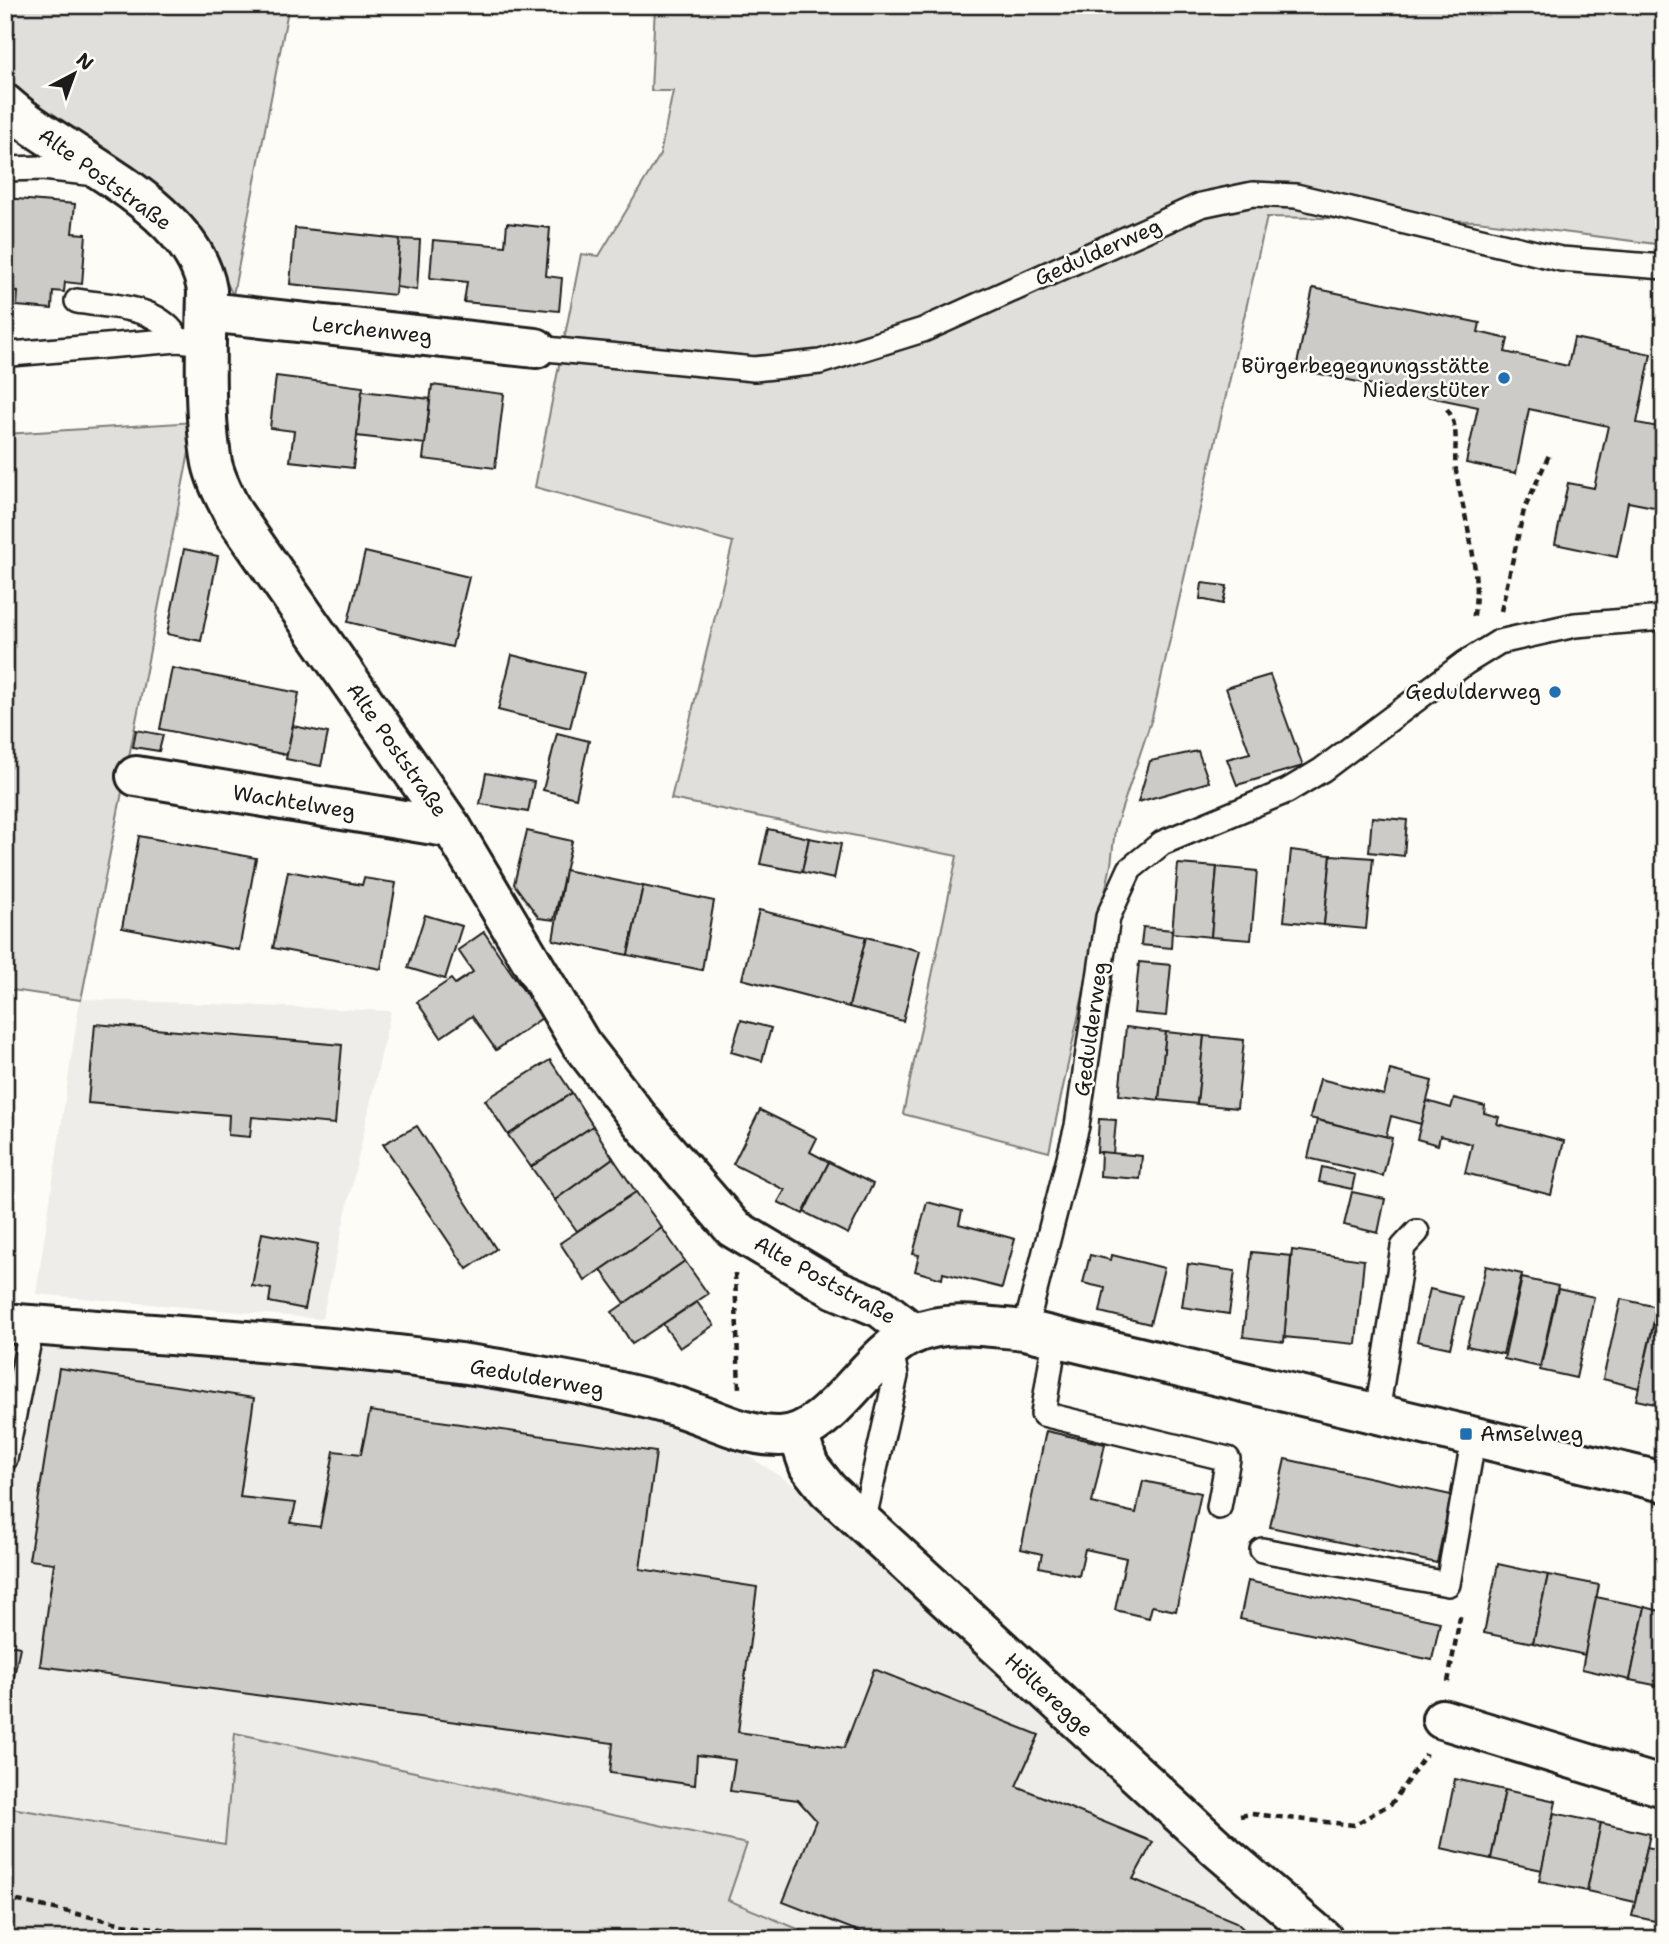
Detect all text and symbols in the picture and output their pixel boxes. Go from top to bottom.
north arrow [38,38,108,108]
text: N [71,47,99,76]
street label: Alte Poststraße [33,121,177,237]
street label: Gedulderweg [1030,212,1166,292]
street label: Lerchenweg [310,310,434,350]
place label: Bürgerbegegnungsstätte Niederstüter [1241,352,1490,404]
marker: Bürgerbegegnungsstätte Niederstüter [1496,370,1512,386]
street label: Alte Poststraße [340,677,454,823]
place label: Gedulderweg [1405,678,1541,706]
marker: Gedulderweg [1547,684,1563,700]
street label: Wachtelweg [231,778,357,826]
street label: Gedulderweg [1068,960,1114,1098]
street label: Alte Poststraße [749,1229,901,1331]
street label: Gedulderweg [468,1352,606,1404]
place label: Amselweg [1480,1420,1583,1448]
marker: Amselweg [1458,1426,1474,1442]
street label: Hölteregge [999,1647,1099,1743]

